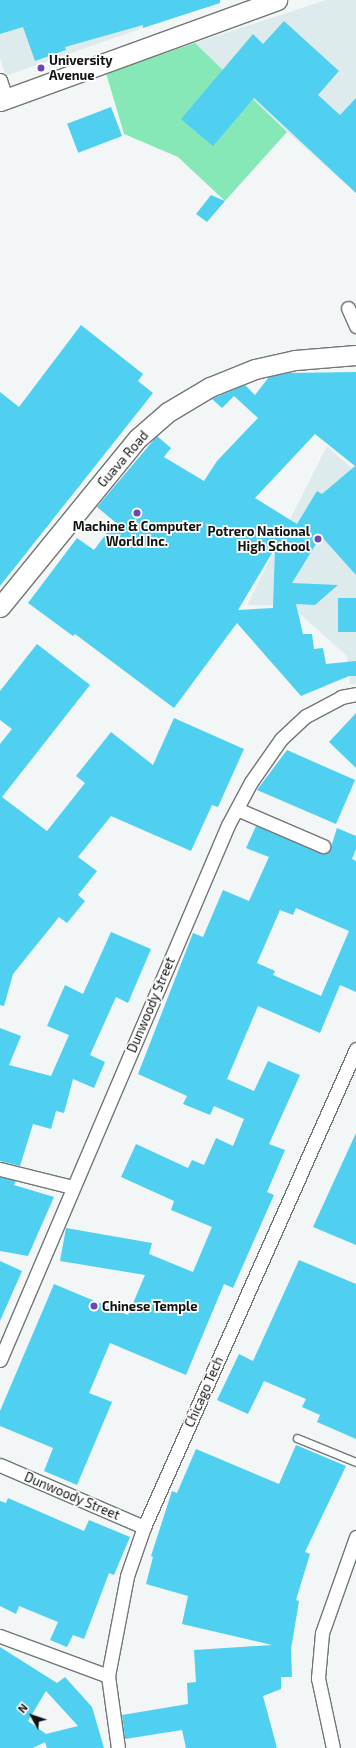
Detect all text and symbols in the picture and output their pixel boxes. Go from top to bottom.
place label: University Avenue [49,53,113,84]
marker: University Avenue [36,63,46,73]
street label: Guava Road [94,428,152,490]
marker: Machine & Computer World Inc. [132,508,142,518]
place label: Machine & Computer World Inc. [73,519,201,550]
place label: Potrero National High School [207,524,310,555]
marker: Potrero National High School [313,534,323,544]
street label: Dunwoody Street [124,955,178,1055]
place label: Chinese Temple [102,1298,198,1314]
marker: Chinese Temple [89,1301,99,1311]
street label: Chicago Tech [181,1354,227,1430]
street label: Dunwoody Street [22,1469,122,1523]
north arrow [12,1696,52,1736]
text: N [15,1701,30,1715]

